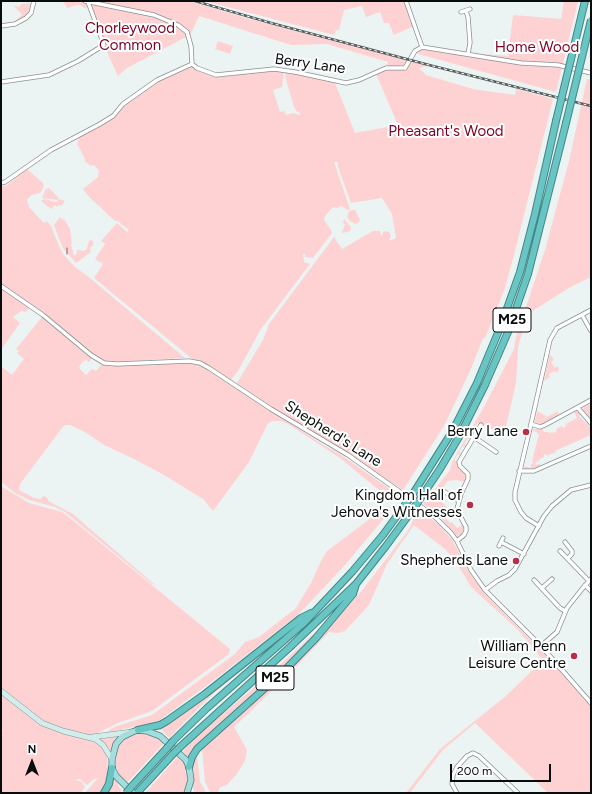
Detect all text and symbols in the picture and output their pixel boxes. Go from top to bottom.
park label: Chorleywood Common [85,20,175,55]
park label: Home Wood [495,39,579,57]
street label: Berry Lane [274,50,346,78]
park label: Pheasant's Wood [388,123,504,141]
road number: M25 [493,308,531,332]
street label: Shepherd's Lane [281,397,385,471]
place label: Berry Lane [447,423,518,441]
marker: Berry Lane [521,427,531,437]
place label: Kingdom Hall of Jehova's Witnesses [331,487,462,522]
marker: Kingdom Hall of Jehova's Witnesses [465,500,475,510]
place label: Shepherds Lane [400,552,508,570]
marker: Shepherds Lane [511,556,521,566]
place label: William Penn Leisure Centre [468,638,566,673]
marker: William Penn Leisure Centre [569,651,579,661]
road number: M25 [256,666,294,690]
north arrow [12,742,52,782]
text: N [28,743,36,756]
scale bar [452,756,553,782]
text: 200 m [457,764,492,778]

